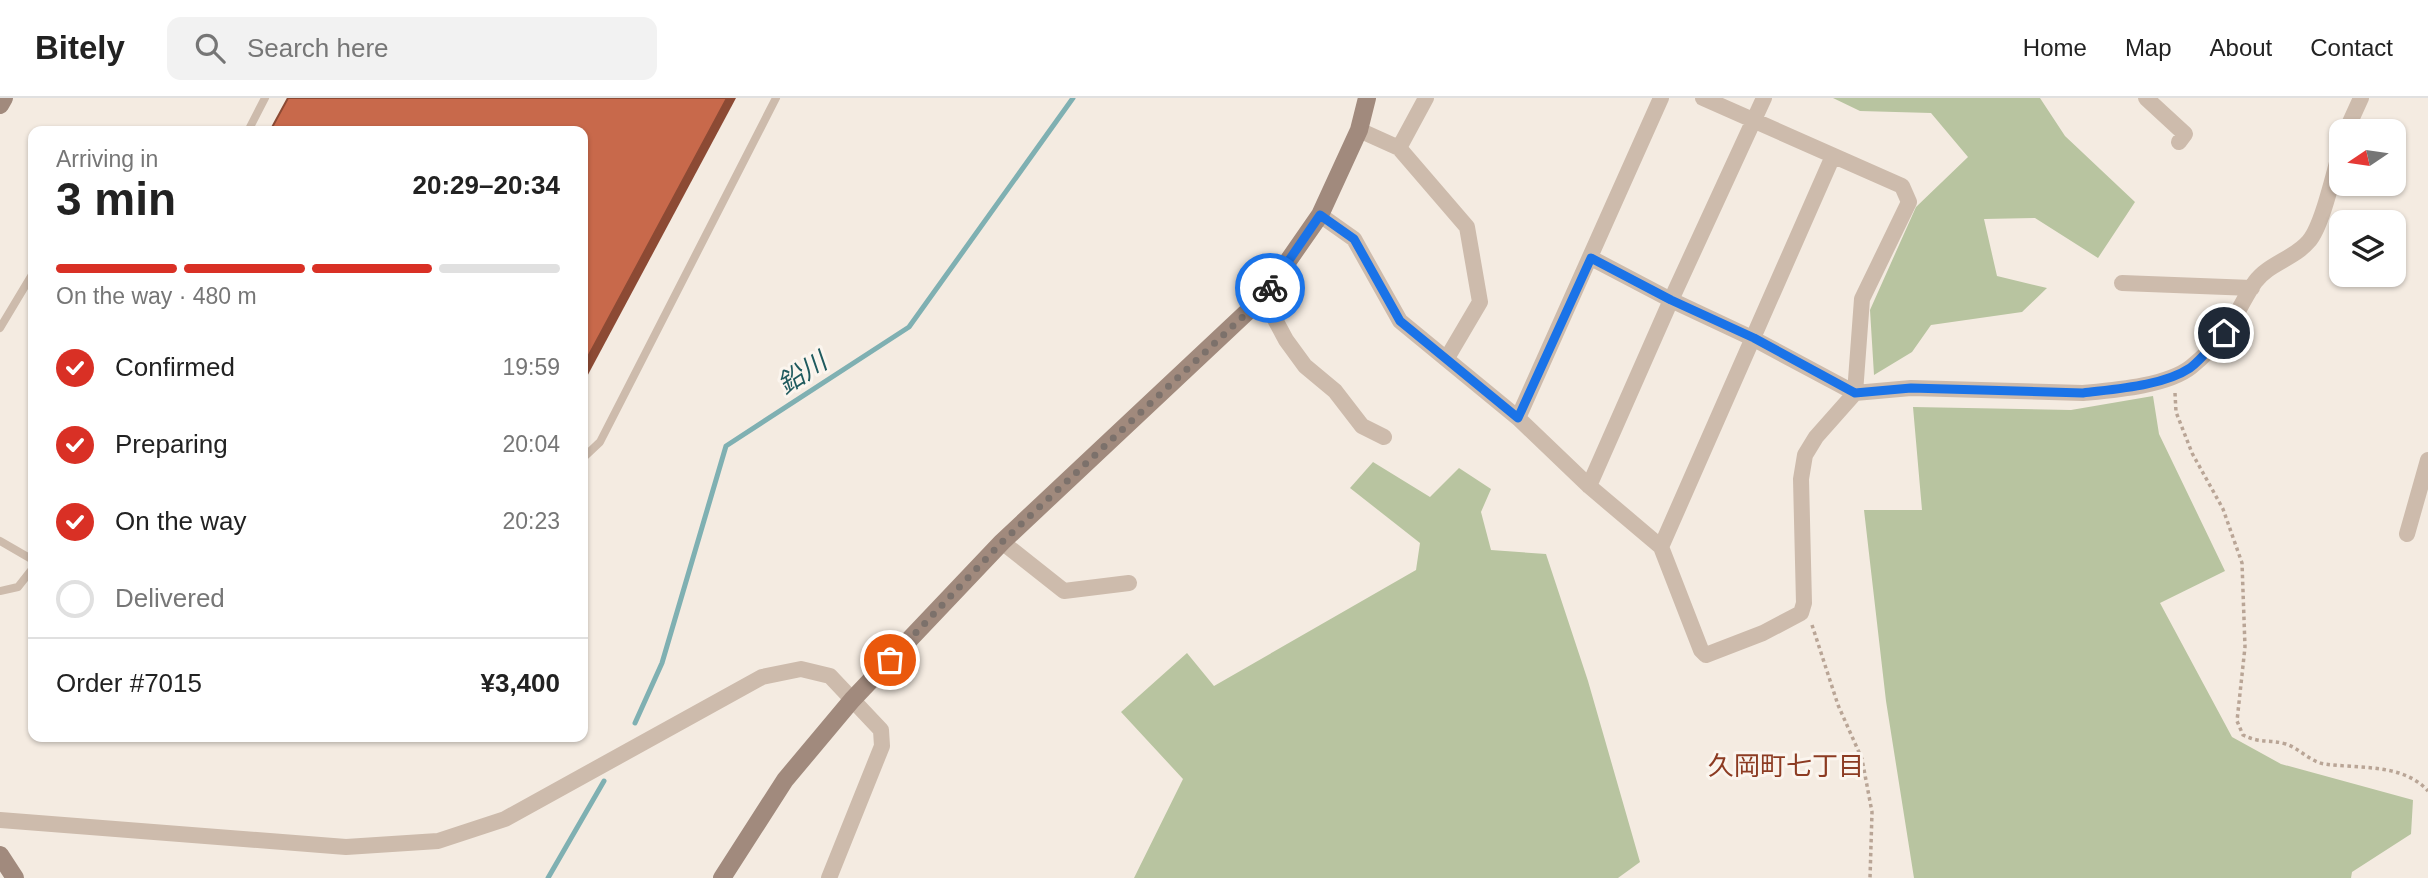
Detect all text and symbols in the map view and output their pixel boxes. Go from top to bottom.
search box [167,17,657,80]
text: Bitely [35,29,125,66]
icon: search [191,29,229,67]
text: Search here [247,33,389,63]
text: Home [2023,34,2087,61]
text: Map [2125,34,2172,61]
text: About [2210,34,2272,61]
text: Contact [2310,34,2393,61]
north arrow [2329,119,2406,196]
map controls [2329,119,2406,287]
text: Arriving in [56,146,158,172]
text: 20:29–20:34 [413,170,560,200]
text: 3 min [56,173,176,225]
button: layers [2329,210,2406,287]
courier [1235,253,1305,323]
icon: bike [1251,269,1289,307]
text: On the way · 480 m [56,283,257,309]
pin [2194,303,2254,363]
icon: home [2205,314,2243,352]
water label: 鉛川 [772,345,834,400]
icon: check [56,349,94,387]
text: Confirmed [115,352,235,382]
text: 19:59 [502,354,560,380]
icon: check [56,426,94,464]
text: Preparing [115,429,228,459]
text: 20:04 [502,431,560,457]
icon: check [56,503,94,541]
text: On the way [115,506,247,536]
text: 20:23 [502,508,560,534]
text: Delivered [115,583,225,613]
pin [860,630,920,690]
icon: bag [871,641,909,679]
text: Order #7015 [56,668,202,698]
text: ¥3,400 [480,668,560,698]
district label: 久岡町七丁目 [1708,751,1864,781]

